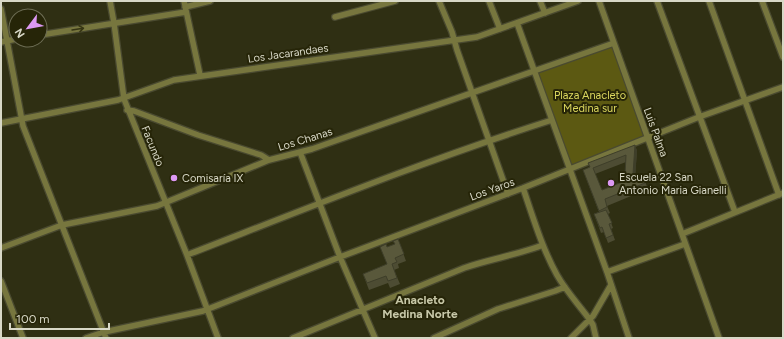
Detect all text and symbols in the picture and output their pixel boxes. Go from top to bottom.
north arrow [8,8,48,48]
one-way arrow [72,25,85,33]
text: N [12,26,28,40]
street label: Los Jacarandaes [247,41,329,66]
park label: Plaza Anacleto Medina sur [554,89,626,115]
street label: Luis Palma [641,106,670,159]
street label: Facundo [139,124,167,168]
street label: Los Chanas [276,125,334,154]
place label: Escuela 22 San Antonio Maria Gianelli [619,171,726,197]
place label: Comisaría IX [182,172,244,185]
marker: Comisaría IX [169,173,179,183]
street label: Los Yaros [468,175,516,204]
marker: Escuela 22 San Antonio Maria Gianelli [606,178,616,188]
district label: Anacleto Medina Norte [382,293,458,321]
scale bar [10,305,109,331]
text: 100 m [16,312,50,326]

